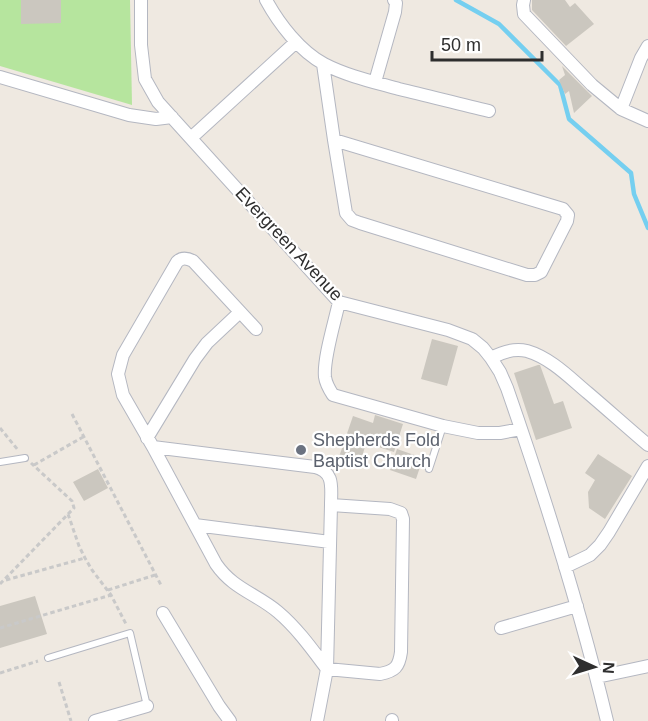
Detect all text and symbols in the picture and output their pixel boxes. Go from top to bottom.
scale bar [432,24,542,62]
text: 50 m [441,35,481,55]
street label: Evergreen Avenue [231,183,347,305]
place label: Shepherds Fold Baptist Church [313,430,440,471]
marker: Shepherds Fold Baptist Church [294,443,308,457]
north arrow [564,637,624,697]
text: N [600,662,617,674]

